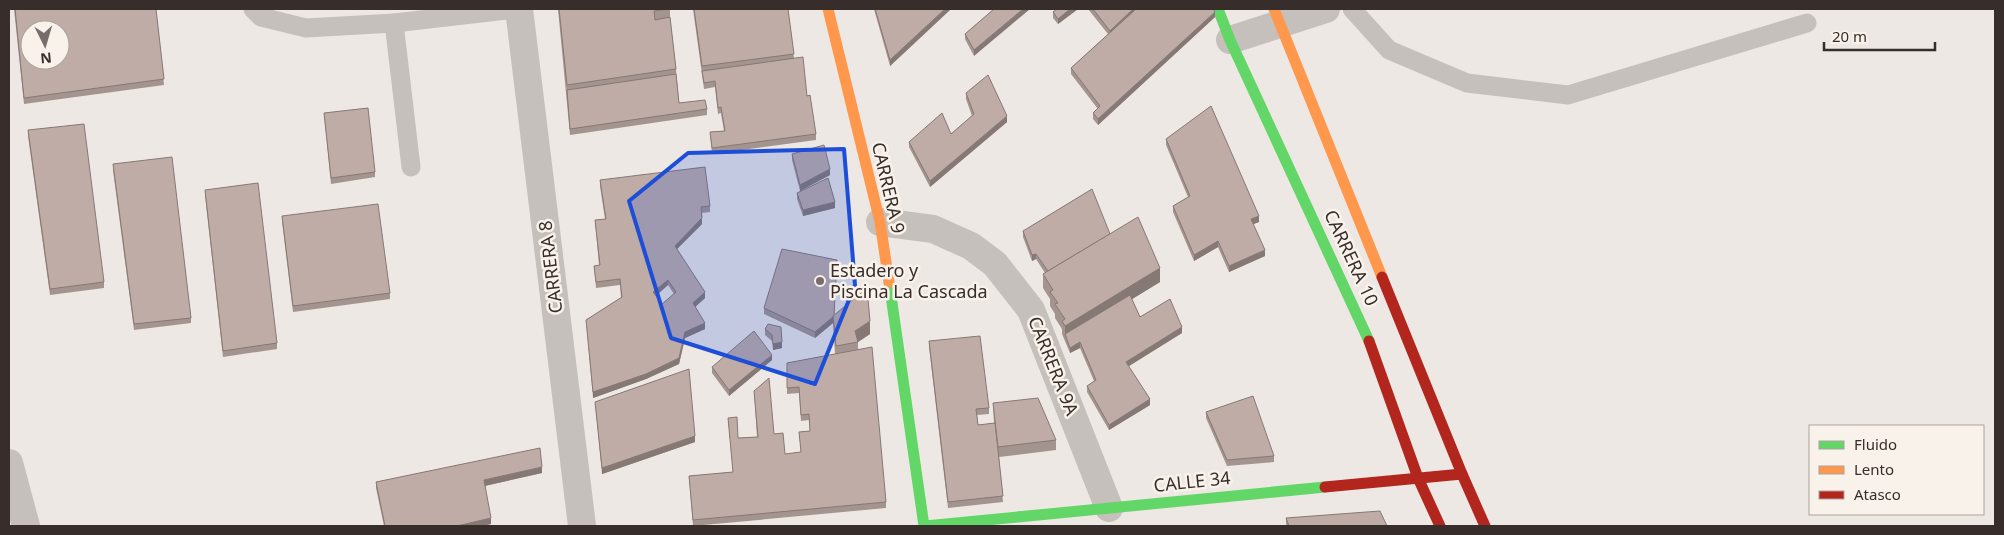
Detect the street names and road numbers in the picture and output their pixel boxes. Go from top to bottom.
street label: CARRERA 9 [867,140,911,236]
street label: CARRERA 10 [1319,206,1385,309]
street label: CARRERA 8 [532,220,568,315]
street label: CARRERA 9A [1023,313,1085,419]
street label: CALLE 34 [1152,465,1231,497]

